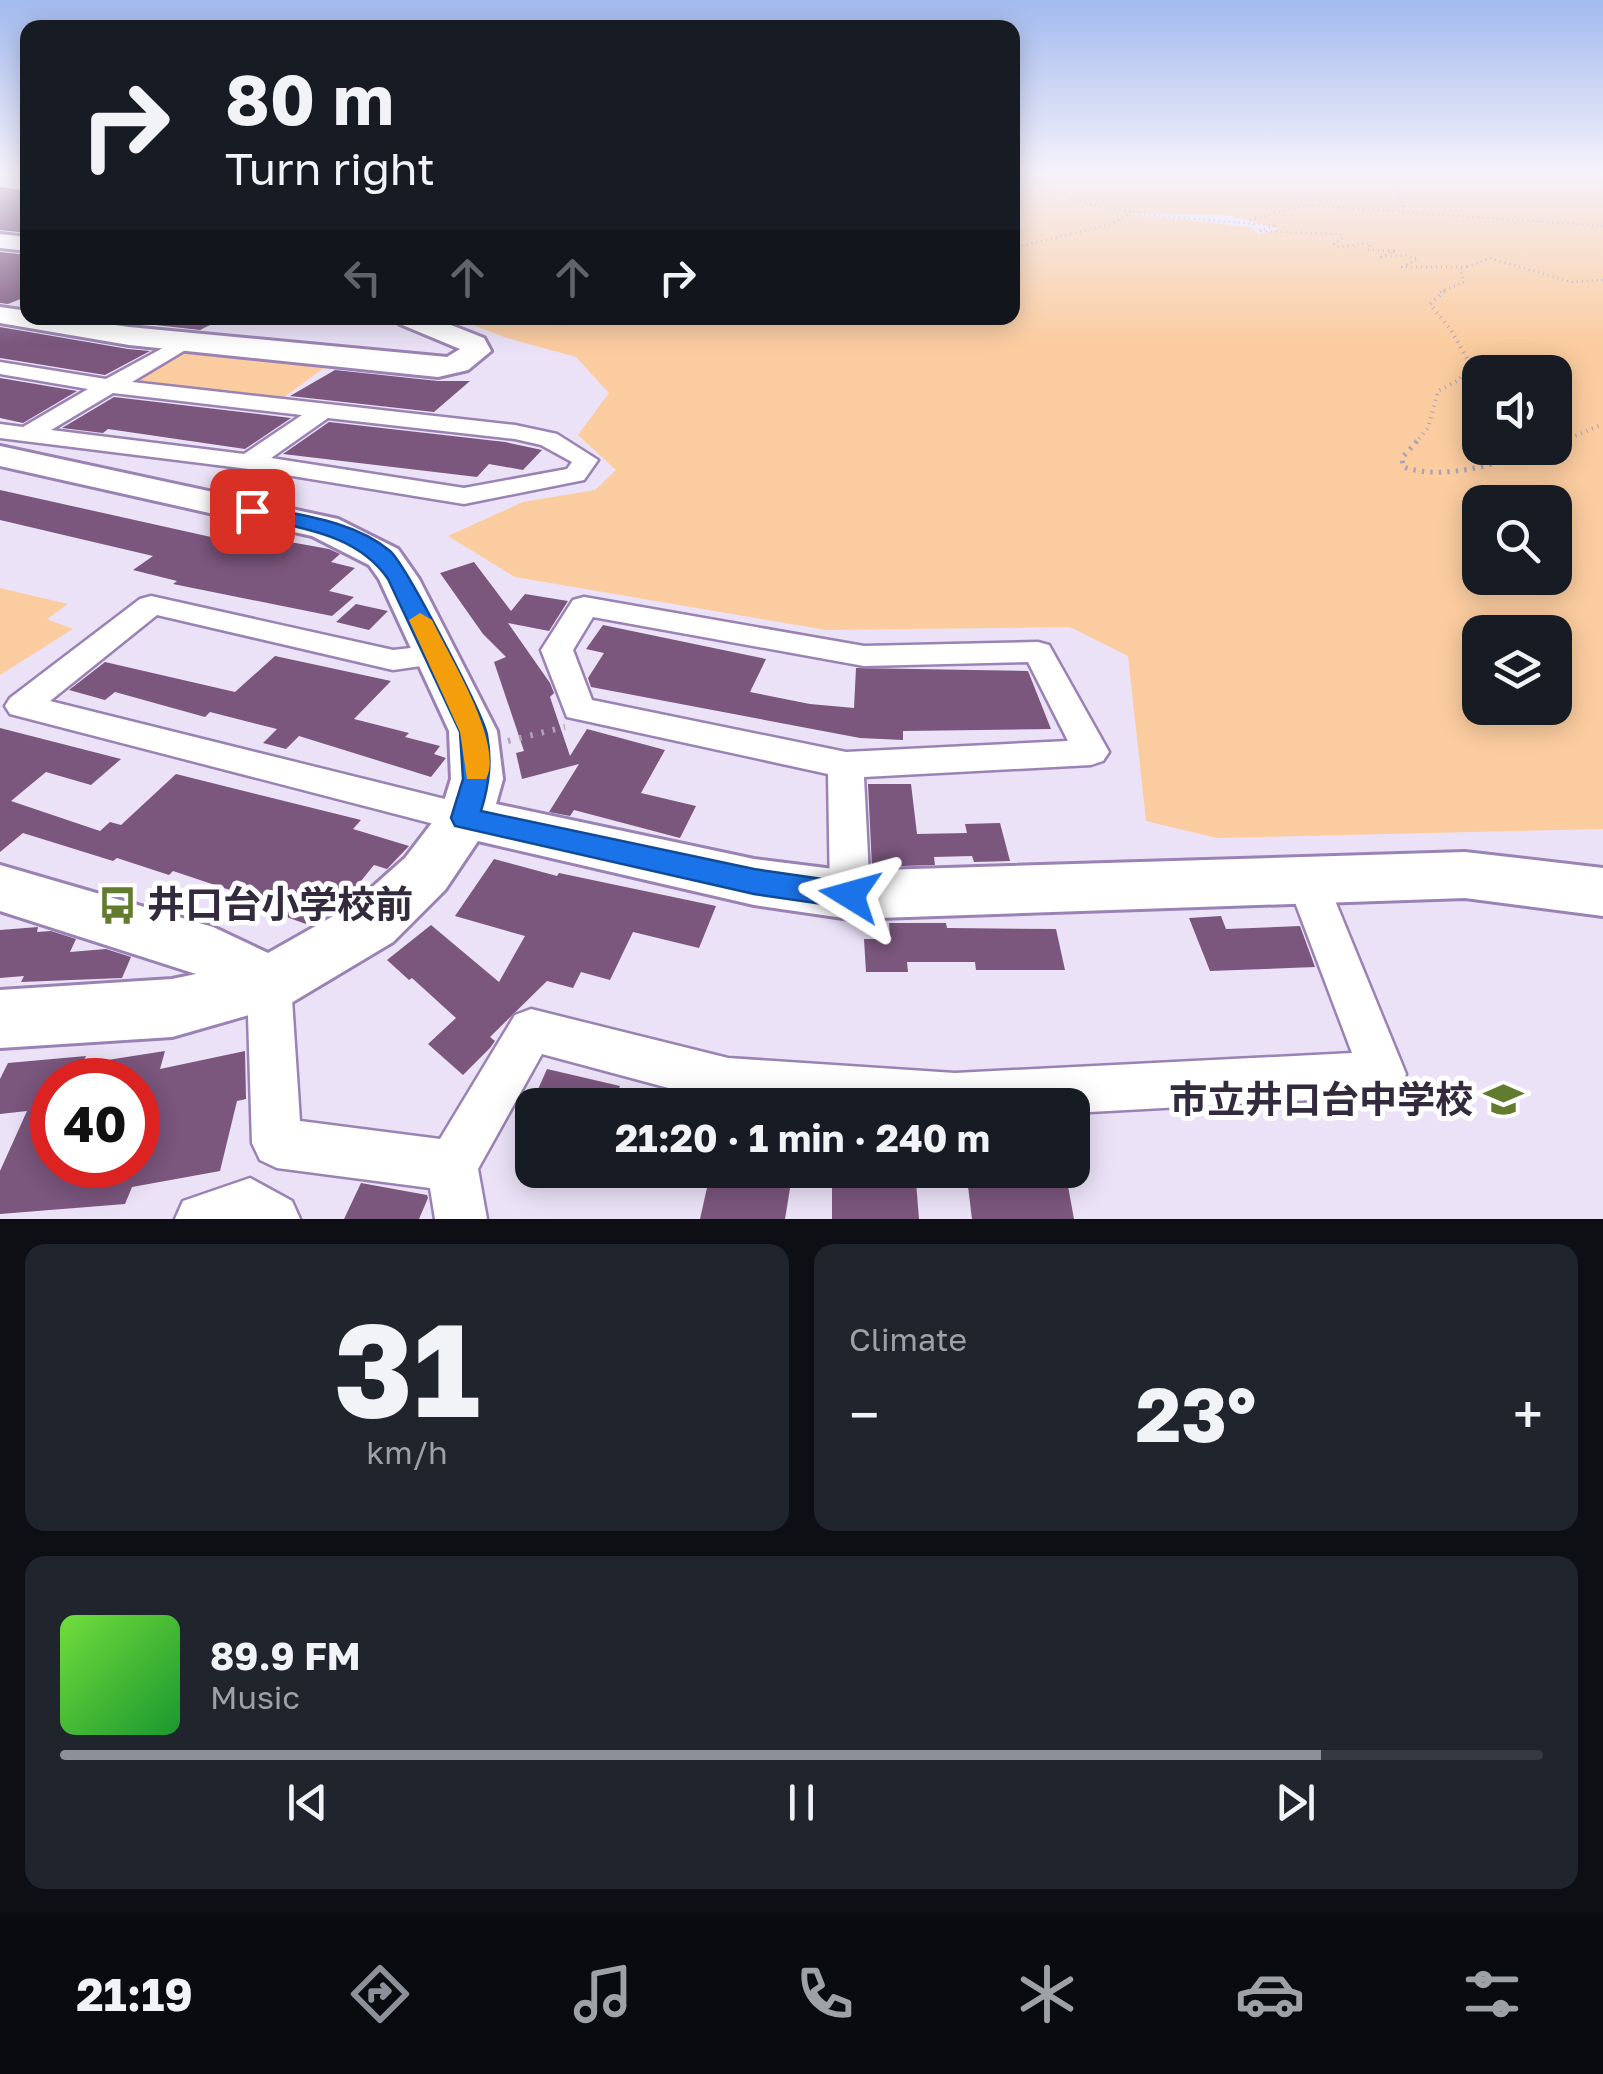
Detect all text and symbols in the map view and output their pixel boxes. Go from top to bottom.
text: 80 m [225,56,394,140]
icon: right [60,60,190,190]
text: Turn right [225,141,435,195]
icon: left [335,250,390,305]
icon: ahead [440,250,495,305]
icon: ahead [545,250,600,305]
icon: right [650,250,705,305]
map controls [1462,355,1572,725]
button: sound [1462,355,1572,465]
pin [210,469,295,554]
icon: arrive [225,484,280,539]
button: search [1462,485,1572,595]
button: layers [1462,615,1572,725]
position arrow [798,843,902,947]
place label: 井口台小学校前 [147,881,413,926]
bus stop icon: 井口台小学校前 [96,884,138,926]
speed limit sign: 40 [30,1058,160,1188]
place label: 市立井口台中学校 [1169,1076,1473,1121]
school or university icon: 市立井口台中学校 [1482,1079,1524,1121]
text: 21:20 · 1 min · 240 m [615,1115,990,1160]
text: 31 [334,1290,480,1446]
text: Climate [849,1320,967,1358]
text: 23° [1136,1368,1256,1459]
text: − [849,1381,879,1447]
text: + [1513,1381,1543,1447]
text: km/h [366,1433,448,1471]
text: 89.9 FM [210,1633,361,1678]
text: Music [210,1678,300,1716]
icon: previous [280,1775,335,1830]
icon: pause [774,1775,829,1830]
icon: next [1268,1775,1323,1830]
icon: directions [345,1959,415,2029]
icon: music [568,1959,638,2029]
icon: phone [790,1959,860,2029]
icon: climate [1012,1959,1082,2029]
icon: car [1235,1959,1305,2029]
icon: filters [1457,1959,1527,2029]
text: 21:19 [76,1967,193,2021]

